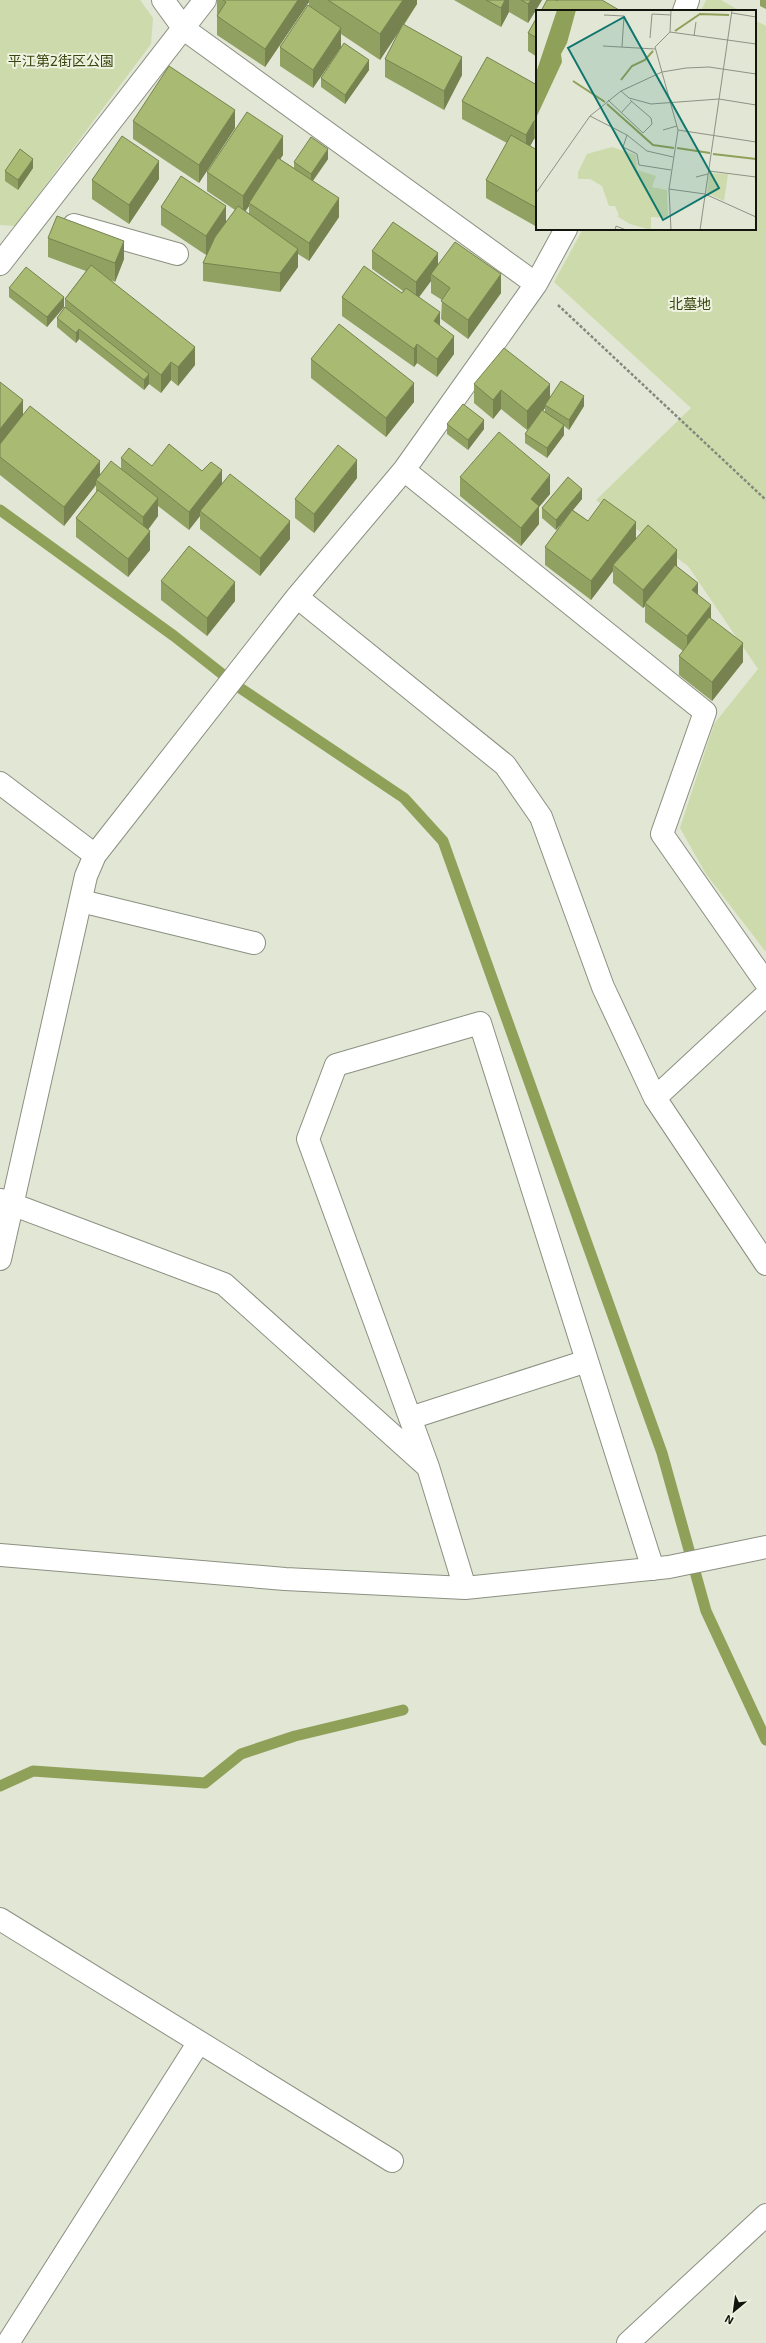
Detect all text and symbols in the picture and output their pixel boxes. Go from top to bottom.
inset map [536,10,756,230]
park label: 平江第2街区公園 [8,52,114,69]
park label: 北墓地 [669,295,711,312]
north arrow [714,2291,754,2331]
text: N [722,2313,736,2328]

